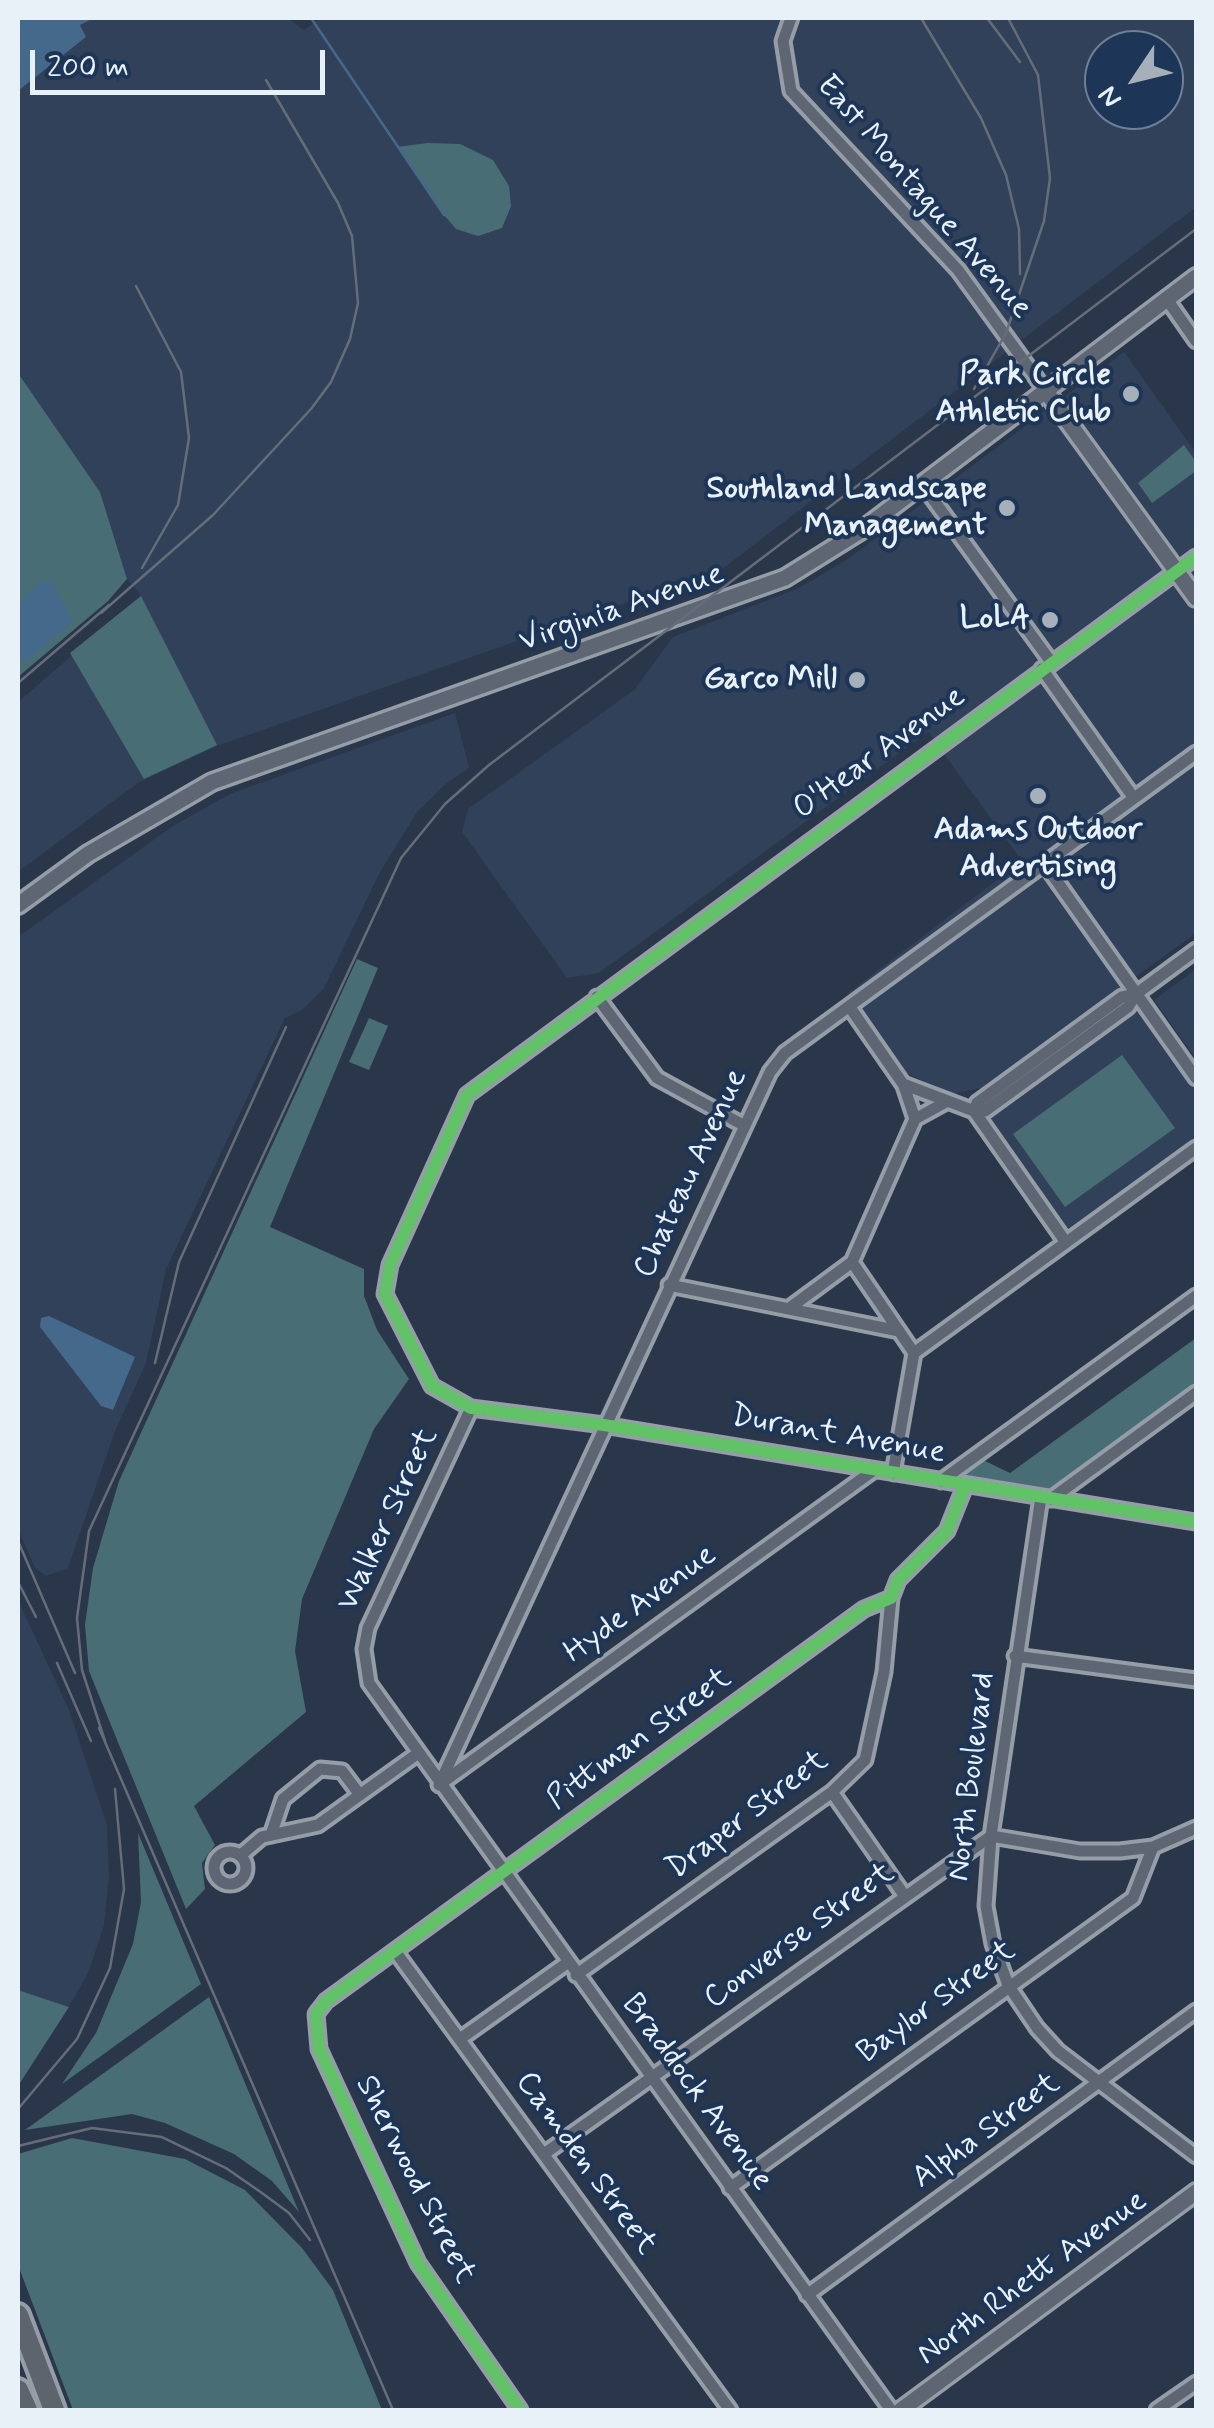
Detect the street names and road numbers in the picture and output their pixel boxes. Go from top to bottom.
street label: East Montague Avenue [807,68,1039,328]
street label: Virginia Avenue [514,556,730,662]
street label: O'Hear Avenue [786,679,974,829]
street label: Chateau Avenue [627,1063,757,1285]
street label: Durant Avenue [728,1398,948,1474]
street label: Walker Street [330,1422,448,1618]
street label: Hyde Avenue [557,1537,725,1673]
street label: Pittman Street [540,1660,740,1820]
street label: North Boulevard [941,1670,1005,1884]
street label: Draper Street [660,1743,836,1889]
street label: Converse Street [698,1855,902,2019]
street label: Baylor Street [850,1933,1024,2073]
street label: Braddock Avenue [612,1987,780,2199]
street label: Camden Street [506,2065,664,2263]
street label: Alpha Street [906,2066,1068,2198]
street label: Sherwood Street [345,2070,483,2290]
street label: North Rhett Avenue [911,2183,1155,2375]

